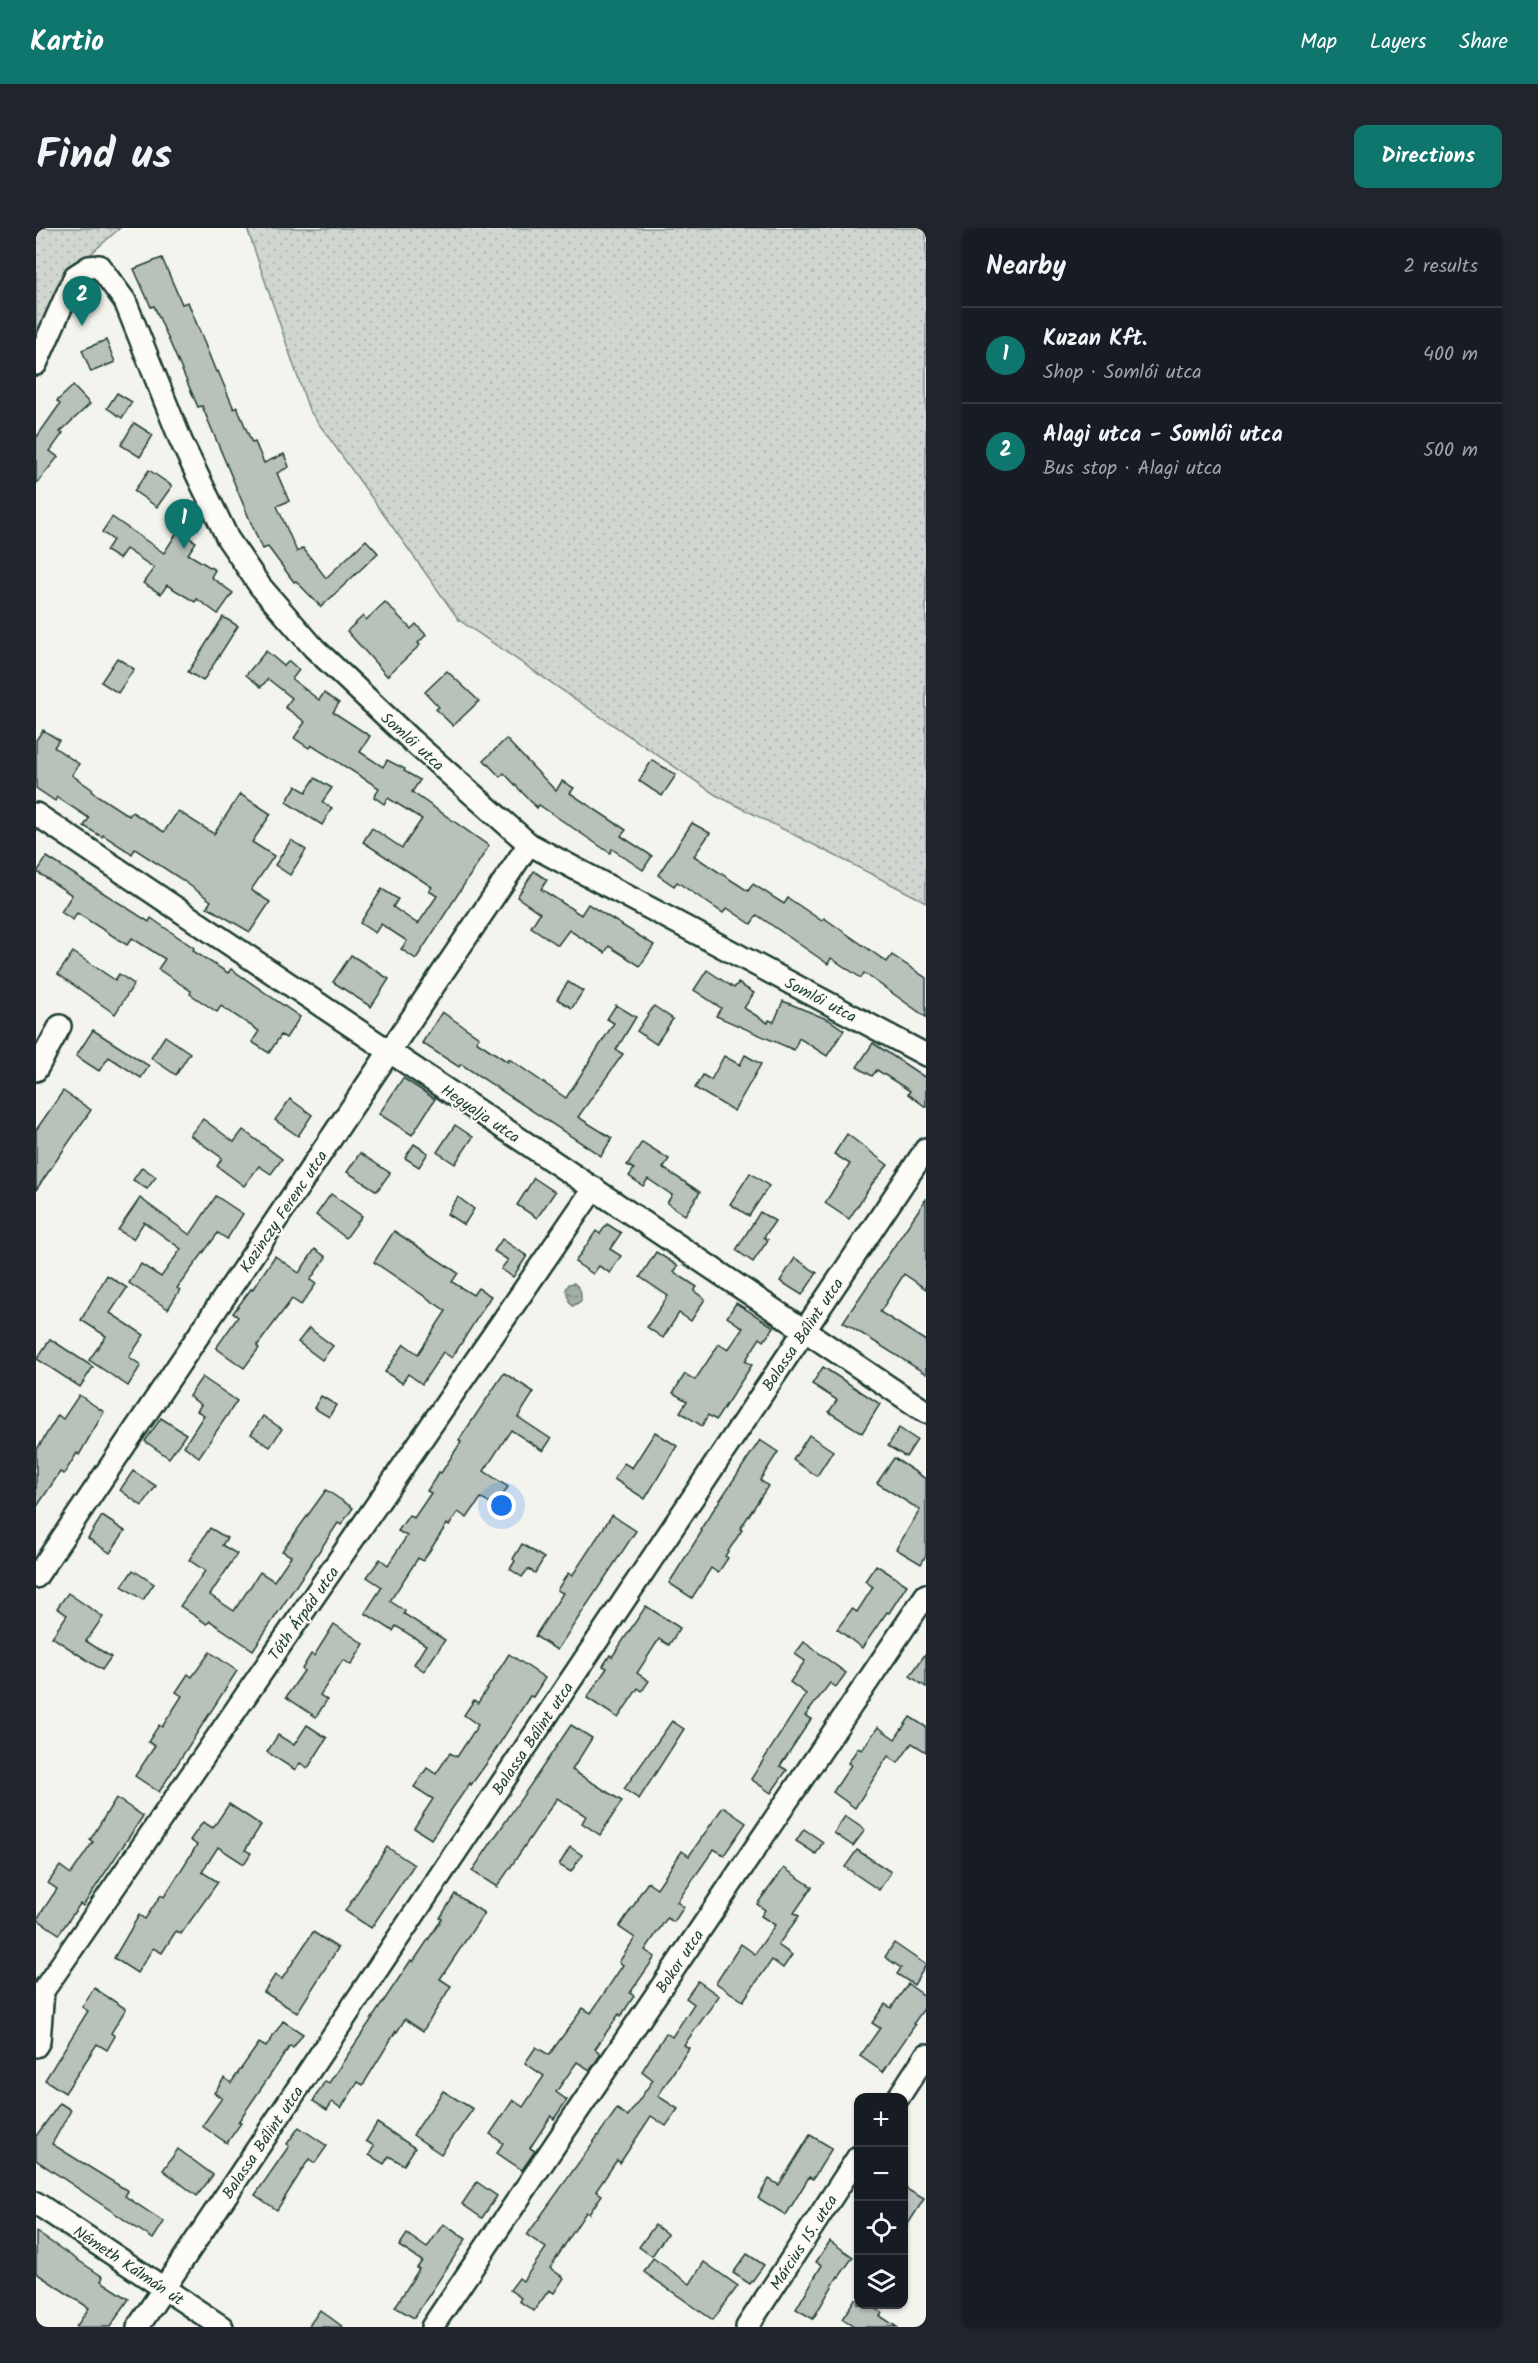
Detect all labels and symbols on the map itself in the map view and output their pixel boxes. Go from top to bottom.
pin: 2 [62,276,102,326]
pin: 1 [164,500,204,549]
street label: Somlói utca [375,707,449,778]
street label: Somlói utca [780,971,861,1030]
street label: Hegyalja utca [435,1078,525,1150]
street label: Kazinczy Ferenc utca [234,1146,335,1278]
street label: Balassa Bálint utca [756,1273,850,1396]
your location [487,1491,516,1520]
street label: Tóth Árpád utca [262,1562,346,1666]
street label: Balassa Bálint utca [486,1677,580,1800]
street label: Bokor utca [650,1925,711,1999]
street label: Balassa Bálint utca [216,2081,310,2204]
street label: Március 15. utca [764,2190,845,2296]
street label: Németh Kálmán út [68,2220,189,2313]

